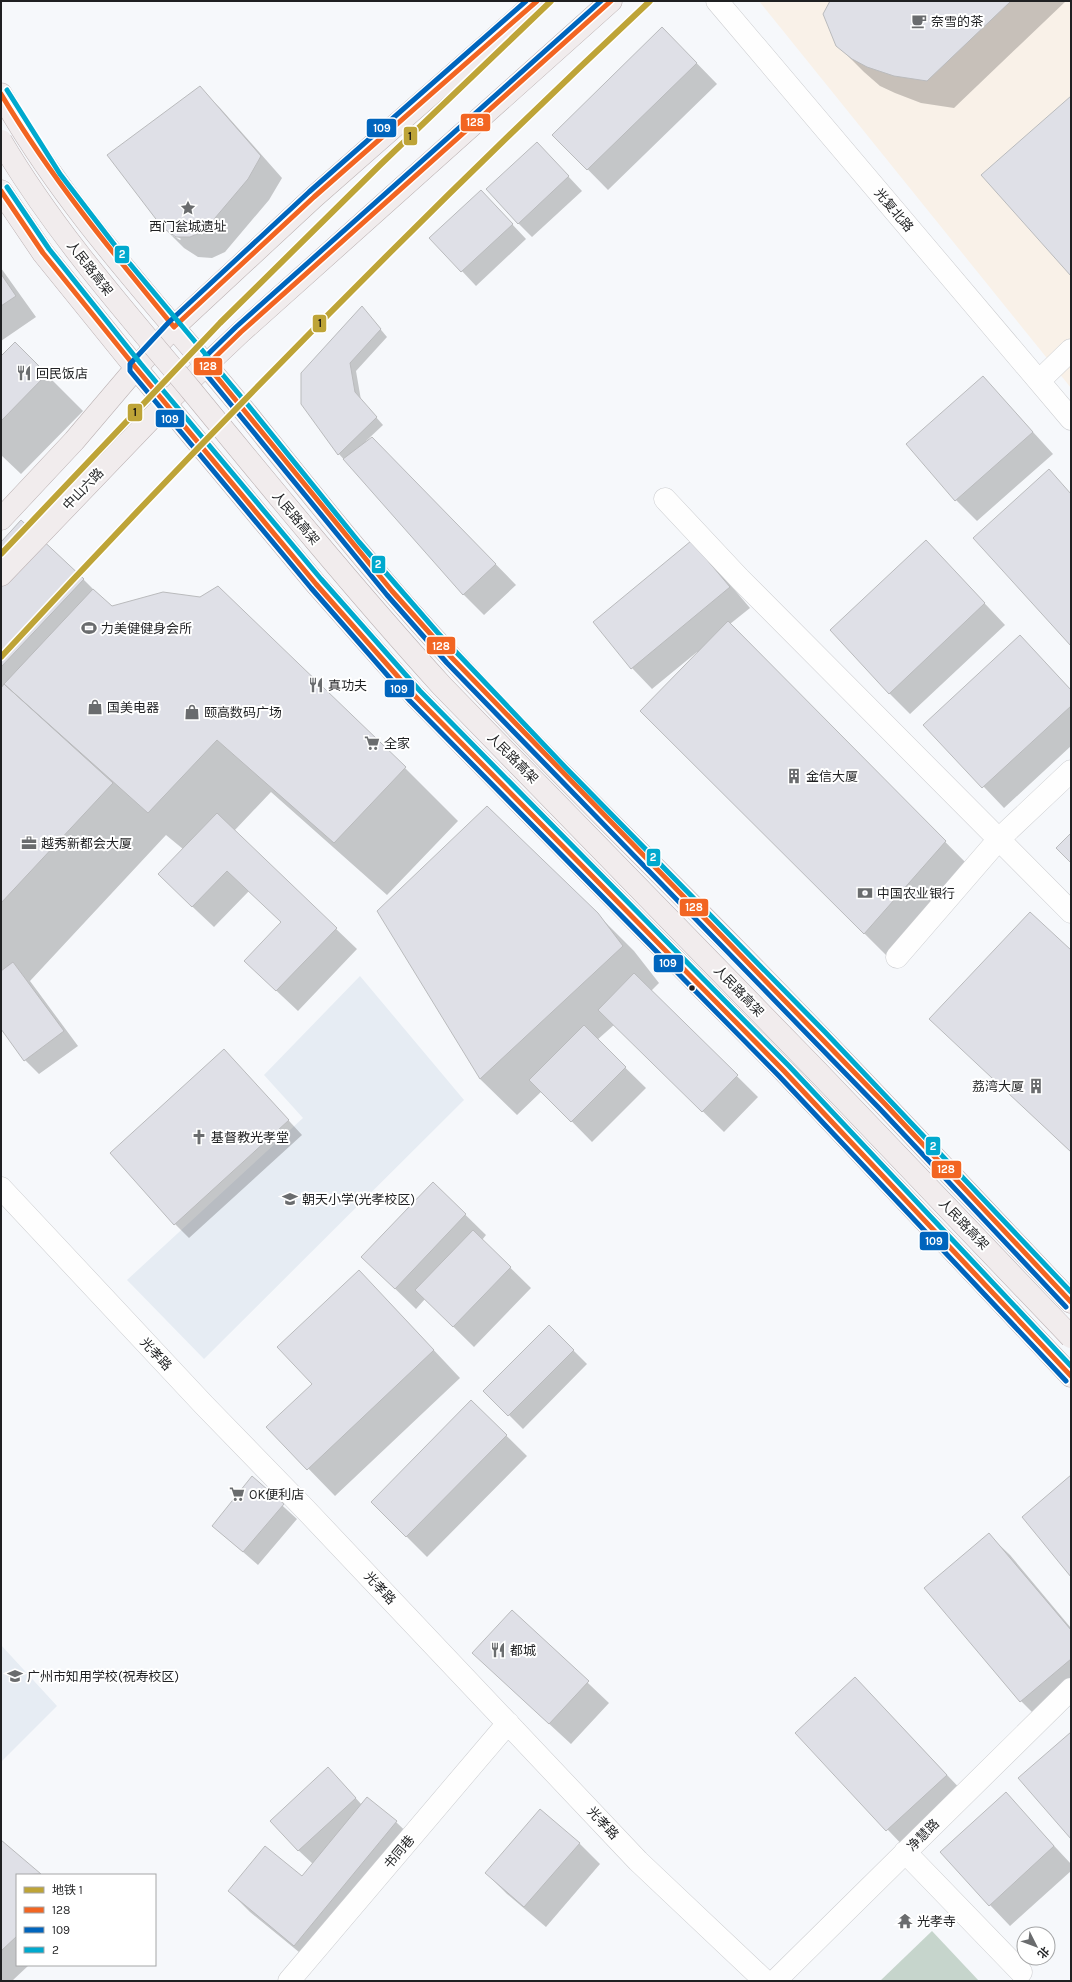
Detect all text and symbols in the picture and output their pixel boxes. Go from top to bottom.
cafe icon: 奈雪的茶 [910,12,928,30]
place label: 奈雪的茶 [931,14,984,29]
line badge: 128 [460,113,491,132]
text: 128 [466,116,484,129]
line badge: 109 [366,118,397,138]
text: 109 [373,122,391,135]
line badge: 1 [403,126,418,146]
text: 1 [408,130,412,143]
street label: 光复北路 [872,185,916,235]
place icon: 西门瓮城遗址 [179,199,197,217]
place label: 西门瓮城遗址 [149,219,227,234]
street label: 人民路高架 [64,238,116,298]
line badge: 2 [114,245,130,264]
text: 2 [119,248,126,261]
line badge: 1 [312,314,327,333]
text: 1 [318,317,322,330]
line badge: 128 [193,357,223,376]
text: 128 [199,360,217,373]
restaurant icon: 回民饭店 [15,364,33,382]
place label: 回民饭店 [36,366,88,381]
line badge: 1 [127,403,143,422]
text: 1 [133,406,137,419]
line badge: 109 [155,409,185,428]
text: 109 [161,413,179,426]
street label: 中山六路 [60,465,106,513]
street label: 人民路高架 [269,488,323,548]
line badge: 2 [371,555,386,574]
text: 2 [375,558,382,571]
sports icon: 力美健健身会所 [80,619,98,637]
place label: 力美健健身会所 [101,621,192,636]
line badge: 128 [426,636,456,655]
text: 128 [432,640,450,653]
restaurant icon: 真功夫 [307,676,325,694]
place label: 真功夫 [328,678,367,693]
line badge: 109 [384,679,415,698]
text: 109 [390,683,408,696]
shop icon: 国美电器 [86,698,104,716]
place label: 国美电器 [107,700,159,715]
shop icon: 颐高数码广场 [183,703,201,721]
place label: 颐高数码广场 [204,705,282,720]
street label: 人民路高架 [485,730,541,786]
supermarket icon: 全家 [363,734,381,752]
place label: 全家 [384,736,410,751]
building icon: 金信大厦 [785,767,803,785]
place label: 金信大厦 [806,769,858,784]
office icon: 越秀新都会大厦 [20,834,38,852]
place label: 越秀新都会大厦 [41,836,132,851]
line badge: 2 [646,848,661,867]
text: 2 [650,851,657,864]
bank icon: 中国农业银行 [856,884,874,902]
place label: 中国农业银行 [877,886,955,901]
line badge: 128 [679,898,709,917]
text: 128 [685,901,703,914]
line badge: 109 [653,954,684,973]
text: 109 [659,957,677,970]
street label: 人民路高架 [711,962,767,1020]
unlabelled marker [687,983,697,993]
building icon: 荔湾大厦 [1027,1077,1045,1095]
place label: 荔湾大厦 [972,1079,1024,1094]
church icon: 基督教光孝堂 [190,1128,208,1146]
place label: 基督教光孝堂 [211,1130,289,1145]
line badge: 2 [925,1136,941,1156]
text: 2 [930,1140,937,1153]
line badge: 128 [931,1160,962,1179]
text: 128 [937,1163,955,1176]
school or university icon: 朝天小学(光孝校区) [281,1190,299,1208]
place label: 朝天小学(光孝校区) [302,1192,415,1207]
street label: 人民路高架 [936,1195,992,1253]
line badge: 109 [919,1231,949,1251]
text: 109 [925,1235,943,1248]
street label: 光孝路 [137,1335,175,1373]
supermarket icon: OK便利店 [228,1485,246,1503]
place label: OK便利店 [249,1487,304,1502]
street label: 光孝路 [361,1569,399,1607]
restaurant icon: 都城 [489,1641,507,1659]
place label: 都城 [510,1643,536,1658]
school or university icon: 广州市知用学校(祝寿校区) [6,1667,24,1685]
place label: 广州市知用学校(祝寿校区) [27,1669,179,1684]
street label: 光孝路 [584,1804,622,1842]
street label: 净慧路 [904,1816,942,1854]
street label: 书同巷 [381,1832,417,1872]
legend [16,1874,156,1966]
text: 地铁 1 [52,1883,83,1897]
text: 128 [52,1903,70,1917]
temple icon: 光孝寺 [896,1912,914,1930]
place label: 光孝寺 [917,1914,956,1929]
text: 109 [52,1923,70,1937]
north arrow [1016,1926,1056,1966]
text: 2 [52,1943,59,1957]
text: 北 [1035,1944,1052,1961]

